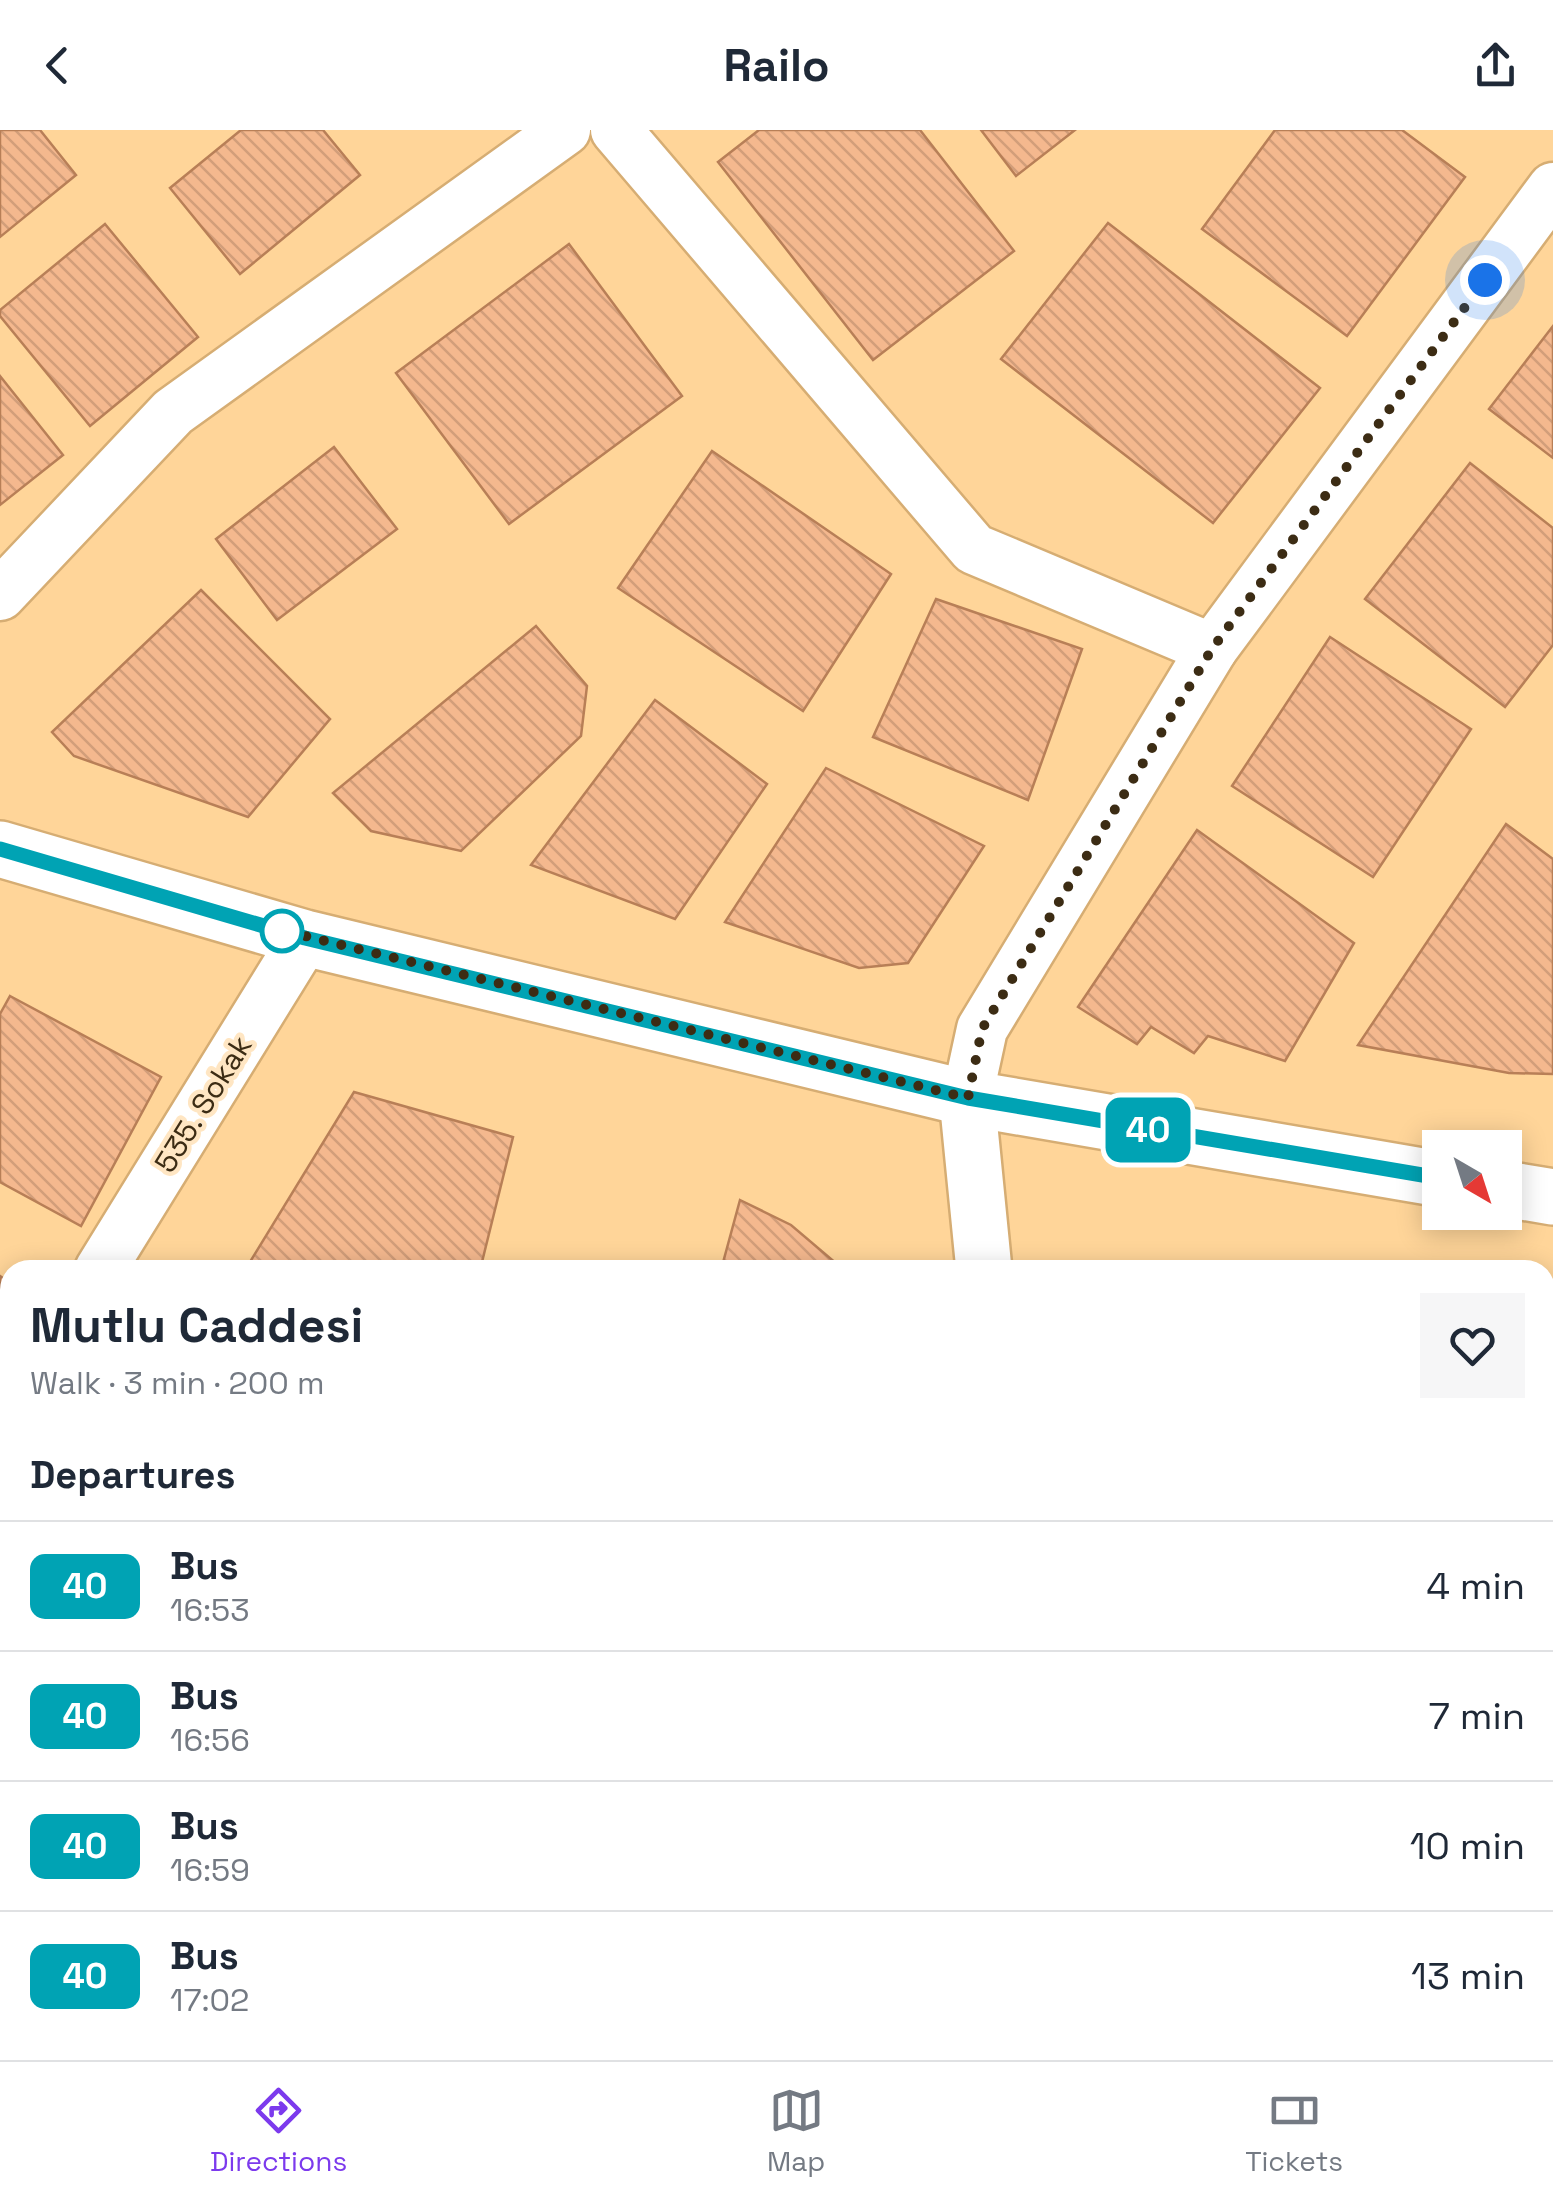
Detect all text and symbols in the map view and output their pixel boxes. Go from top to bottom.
text: Railo [724,37,829,94]
icon: back [30,38,85,93]
icon: share [1468,38,1523,93]
your location [1460,255,1510,305]
unlabelled marker [261,910,303,952]
street label: 535. Sokak [146,1028,260,1180]
line badge: 40 [1103,1098,1193,1162]
text: 40 [1126,1108,1170,1152]
north arrow [1422,1130,1522,1230]
map controls [1422,1130,1522,1230]
button: heart [1420,1293,1525,1398]
text: Mutlu Caddesi [30,1295,363,1356]
text: Walk · 3 min · 200 m [30,1363,325,1403]
text: Departures [30,1451,235,1499]
text: Bus [170,1542,239,1590]
text: 4 min [1426,1562,1525,1610]
text: 40 [63,1564,107,1608]
text: 16:53 [170,1590,250,1630]
text: Bus [170,1672,239,1720]
text: 7 min [1429,1692,1525,1740]
text: 40 [63,1694,107,1738]
text: 16:56 [170,1720,250,1760]
text: Bus [170,1802,239,1850]
text: 10 min [1410,1822,1525,1870]
text: 40 [63,1824,107,1868]
text: 16:59 [170,1850,250,1890]
text: Bus [170,1932,239,1980]
text: 13 min [1411,1952,1525,2000]
text: 40 [63,1954,107,1998]
text: 17:02 [170,1980,249,2020]
tab: Directions [210,2083,347,2179]
tab: Map [767,2083,825,2179]
tab: Tickets [1245,2083,1343,2179]

